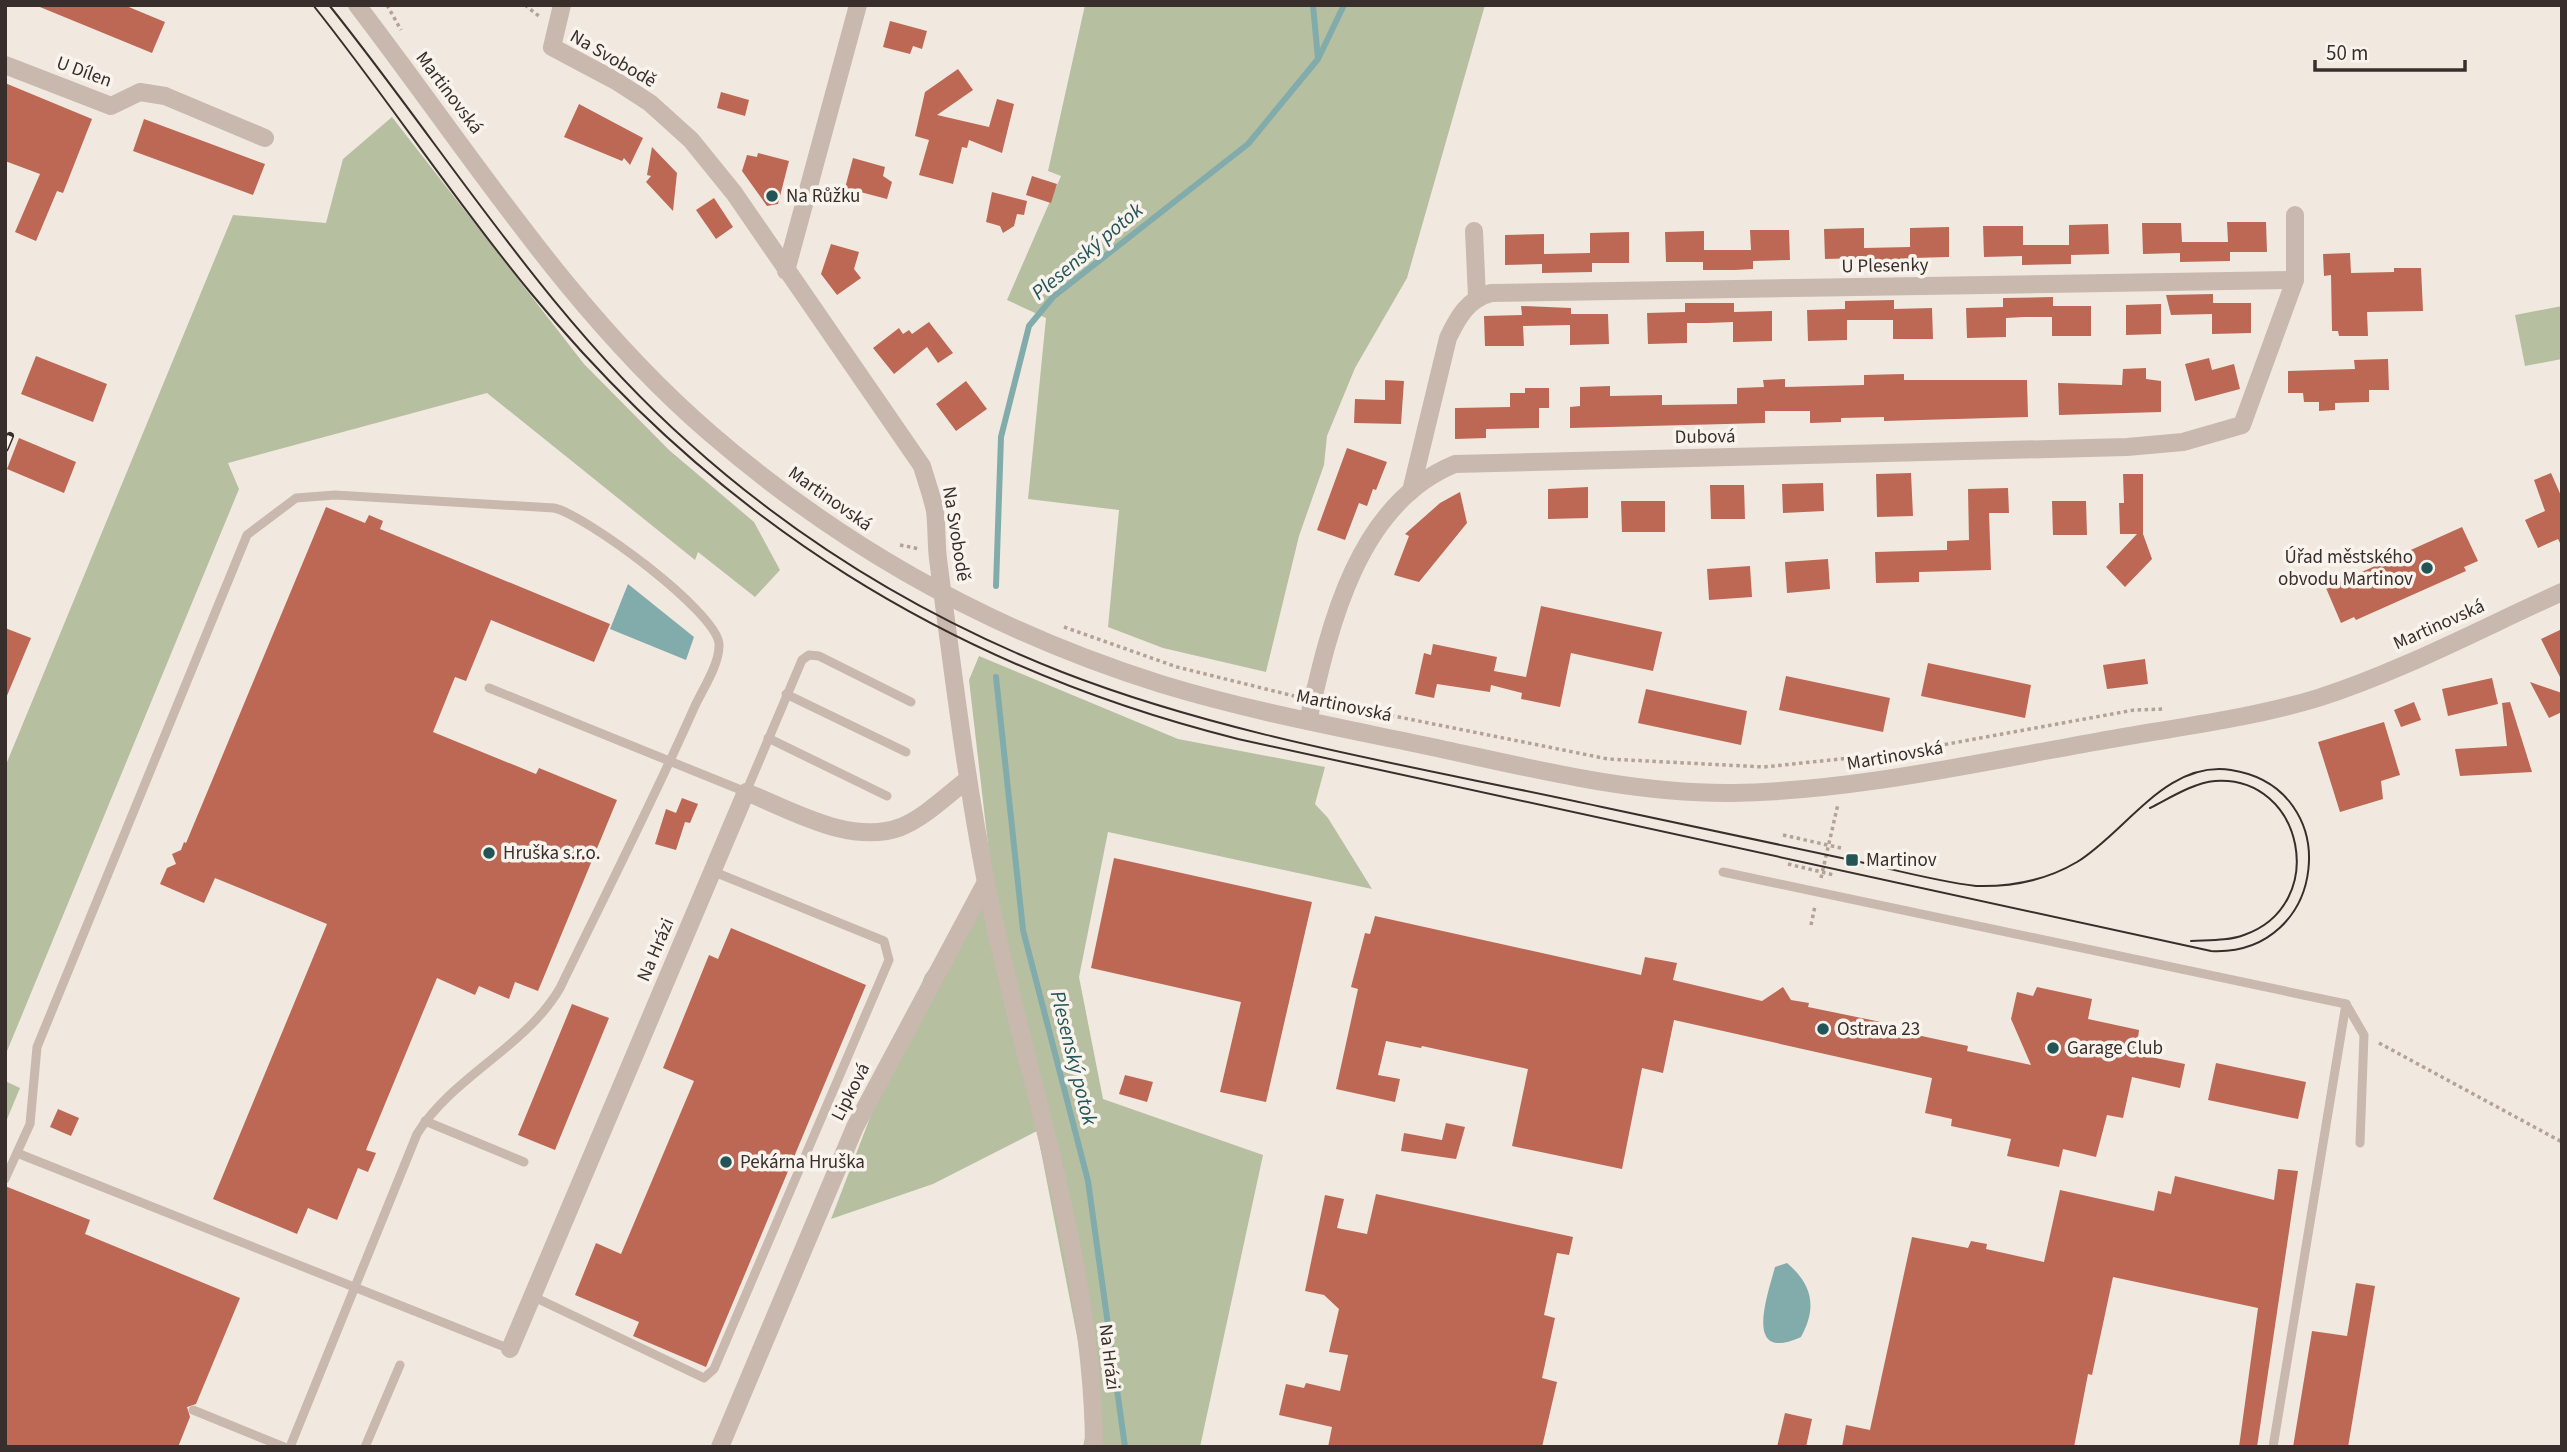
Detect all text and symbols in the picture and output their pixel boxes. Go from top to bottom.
street label: Na Svobodě [565,23,661,95]
scale bar [2315,28,2466,72]
text: 50 m [2326,38,2368,68]
street label: Martinovská [409,46,489,140]
street label: U Dílen [53,50,115,94]
place label: Na Růžku [786,183,860,210]
marker: Na Růžku [764,188,780,204]
water label: Plesenský potok [1025,195,1150,307]
street label: U Plesenky [1841,252,1929,280]
street label: Dubová [1674,423,1736,451]
street label: Martinovská [782,460,878,538]
street label: Na Svobodě [935,485,977,583]
place label: Úřad městského obvodu Martinov [2278,544,2413,593]
marker: Úřad městského obvodu Martinov [2419,560,2435,576]
street label: Martinovská [2389,593,2489,657]
street label: Martinovská [1294,683,1394,729]
street label: Martinovská [1845,734,1945,778]
place label: Hruška s.r.o. [503,840,600,867]
marker: Hruška s.r.o. [481,845,497,861]
place label: Martinov [1866,847,1937,874]
marker: Martinov [1844,852,1860,868]
street label: Na Hrázi [631,914,681,986]
water label: Plesenský potok [1043,988,1105,1129]
place label: Ostrava 23 [1837,1016,1920,1043]
marker: Ostrava 23 [1815,1021,1831,1037]
place label: Garage Club [2067,1035,2163,1062]
marker: Garage Club [2045,1040,2061,1056]
street label: Lipková [825,1058,877,1126]
place label: Pekárna Hruška [740,1149,865,1176]
marker: Pekárna Hruška [718,1154,734,1170]
street label: Na Hrázi [1092,1322,1126,1392]

